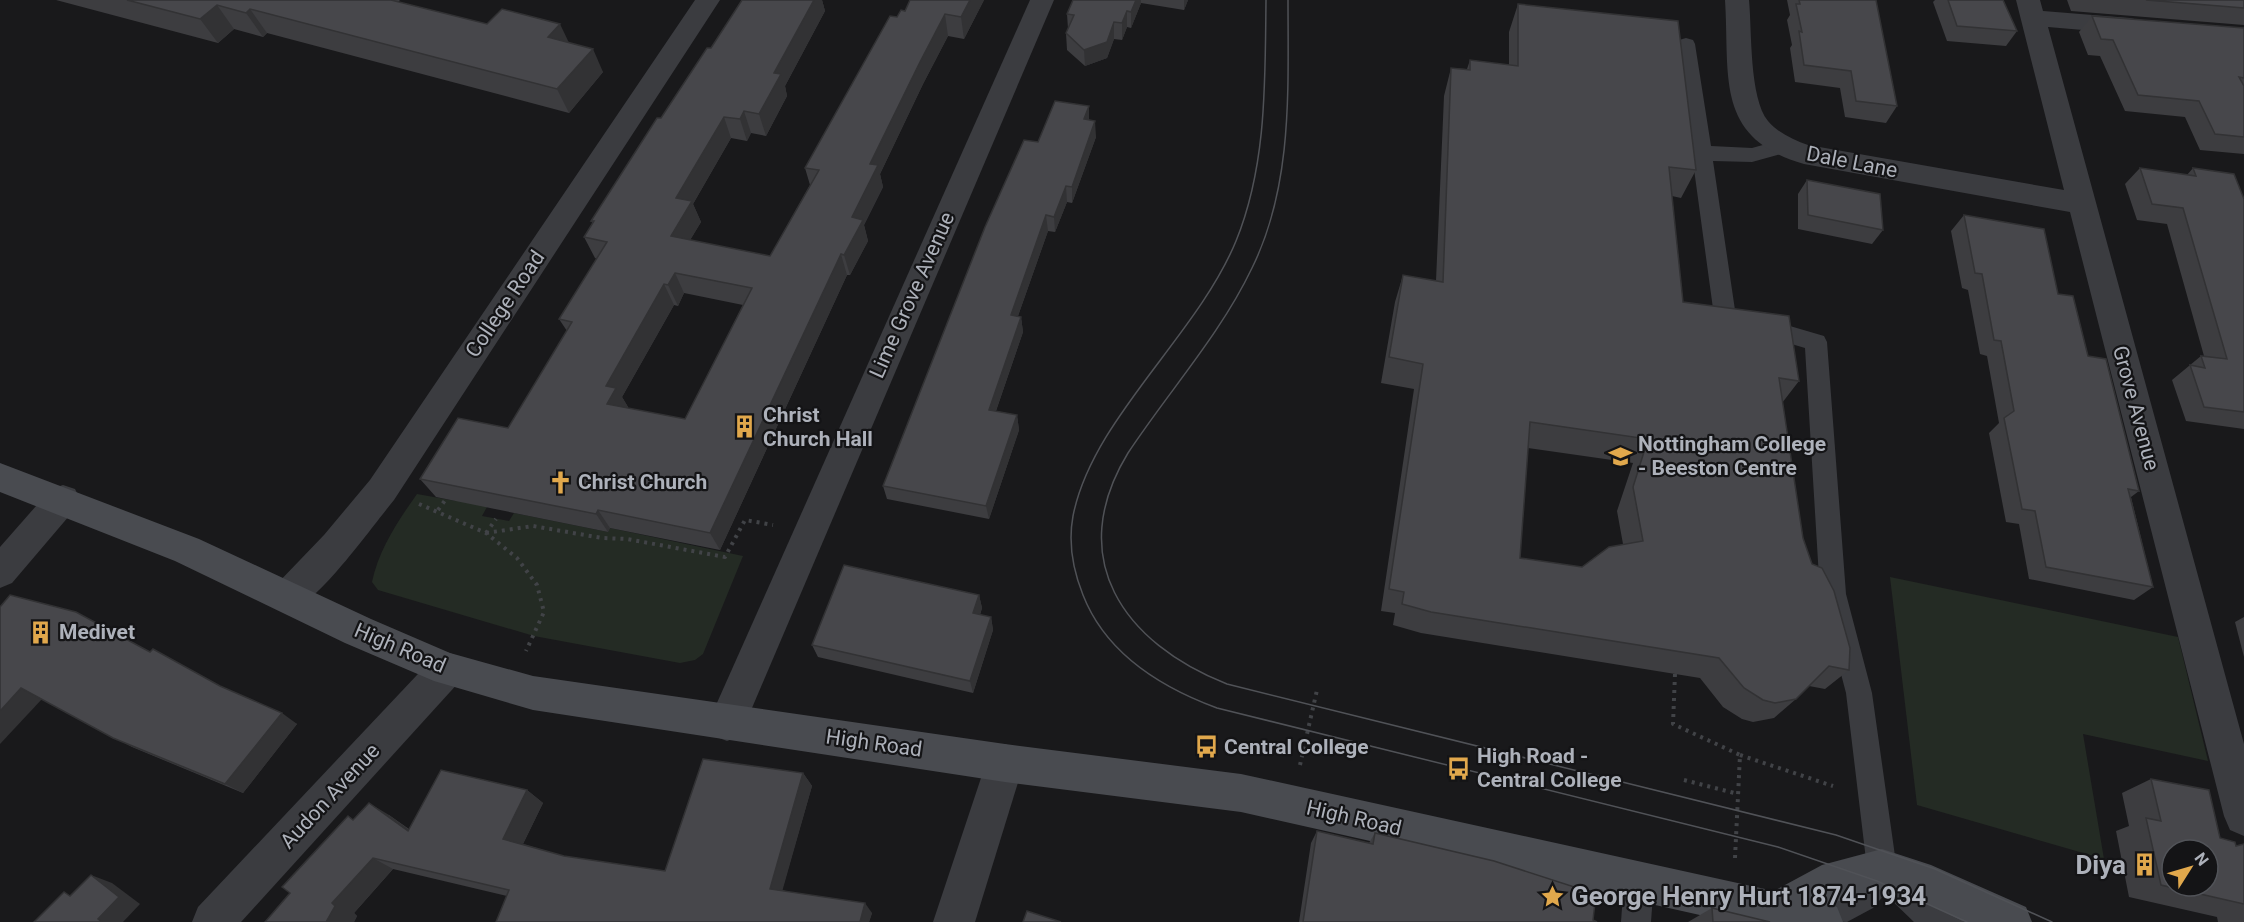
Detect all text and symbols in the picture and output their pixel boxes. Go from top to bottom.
street label: Dale Lane [1804,141,1900,183]
street label: Lime Grove Avenue [865,208,959,382]
street label: College Road [461,246,549,362]
street label: Grove Avenue [2108,343,2164,473]
place label: Christ Church Hall [763,403,873,451]
building icon: Christ Church Hall [732,414,758,440]
place label: Nottingham College - Beeston Centre [1638,432,1826,480]
school or university icon: Nottingham College - Beeston Centre [1607,443,1633,469]
church icon: Christ Church [547,469,573,495]
place label: Christ Church [578,470,707,494]
street label: High Road [351,618,449,678]
building icon: Medivet [28,619,54,645]
place label: Medivet [59,620,135,644]
street label: High Road [824,724,924,762]
bus stop icon: Central College [1193,734,1219,760]
place label: Central College [1224,735,1369,759]
street label: Audon Avenue [275,739,385,853]
place label: High Road - Central College [1477,744,1622,792]
bus stop icon: High Road - Central College [1446,755,1472,781]
street label: High Road [1304,795,1404,841]
north arrow [2160,838,2220,898]
text: N [2191,849,2213,870]
place label: Diya [2075,850,2126,880]
building icon: Diya [2131,852,2157,878]
place label: George Henry Hurt 1874-1934 [1571,881,1926,911]
place icon: George Henry Hurt 1874-1934 [1540,883,1566,909]

